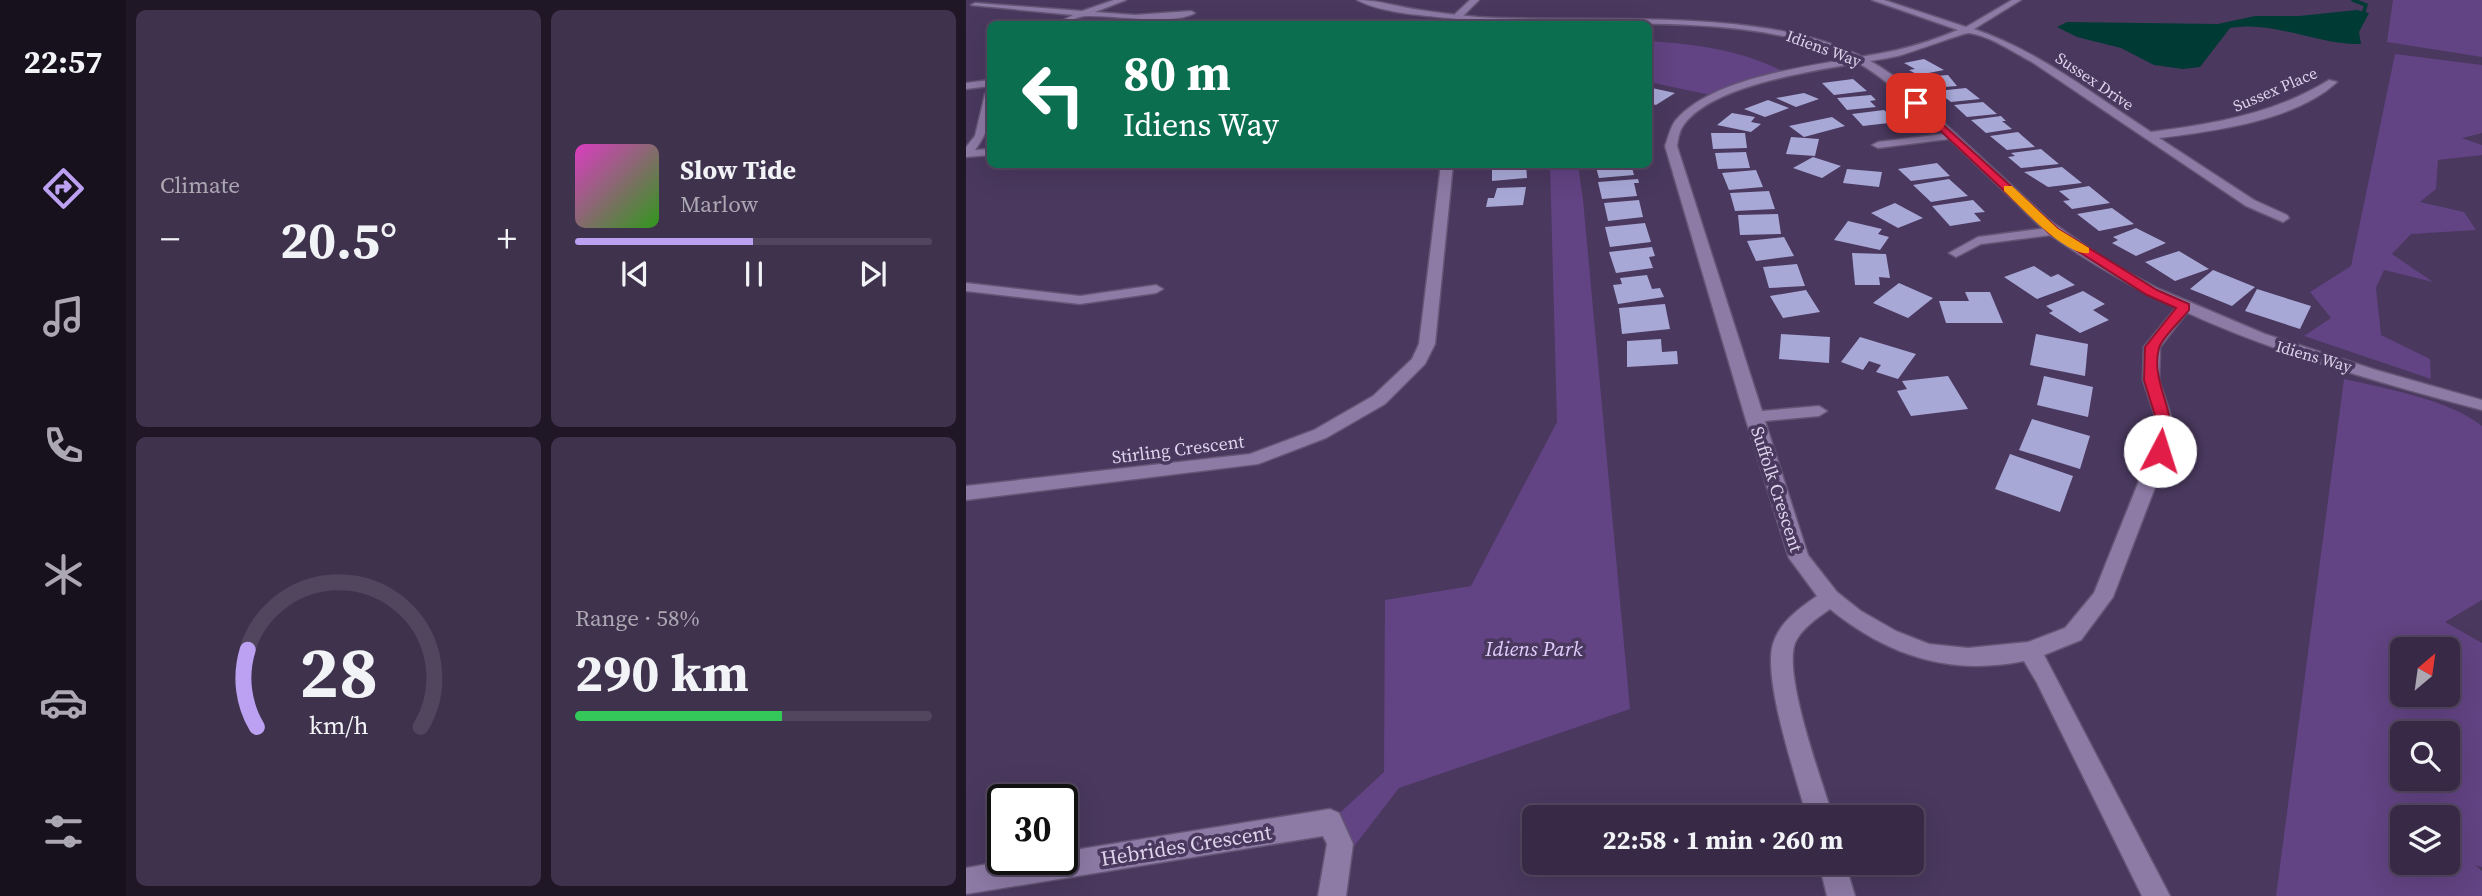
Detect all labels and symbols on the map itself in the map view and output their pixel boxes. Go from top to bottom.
street label: Idiens Way [1784,24,1865,72]
street label: Sussex Drive [2051,47,2139,115]
street label: Sussex Place [2229,61,2321,117]
pin [1886,73,1946,133]
street label: Idiens Way [2274,335,2355,378]
position arrow [2123,414,2197,488]
street label: Suffolk Crescent [1745,423,1809,555]
street label: Stirling Crescent [1110,428,1246,470]
park label: Idiens Park [1484,634,1583,663]
north arrow [2390,637,2460,707]
speed limit sign: 30 [987,784,1078,875]
street label: Hebrides Crescent [1098,817,1274,873]

